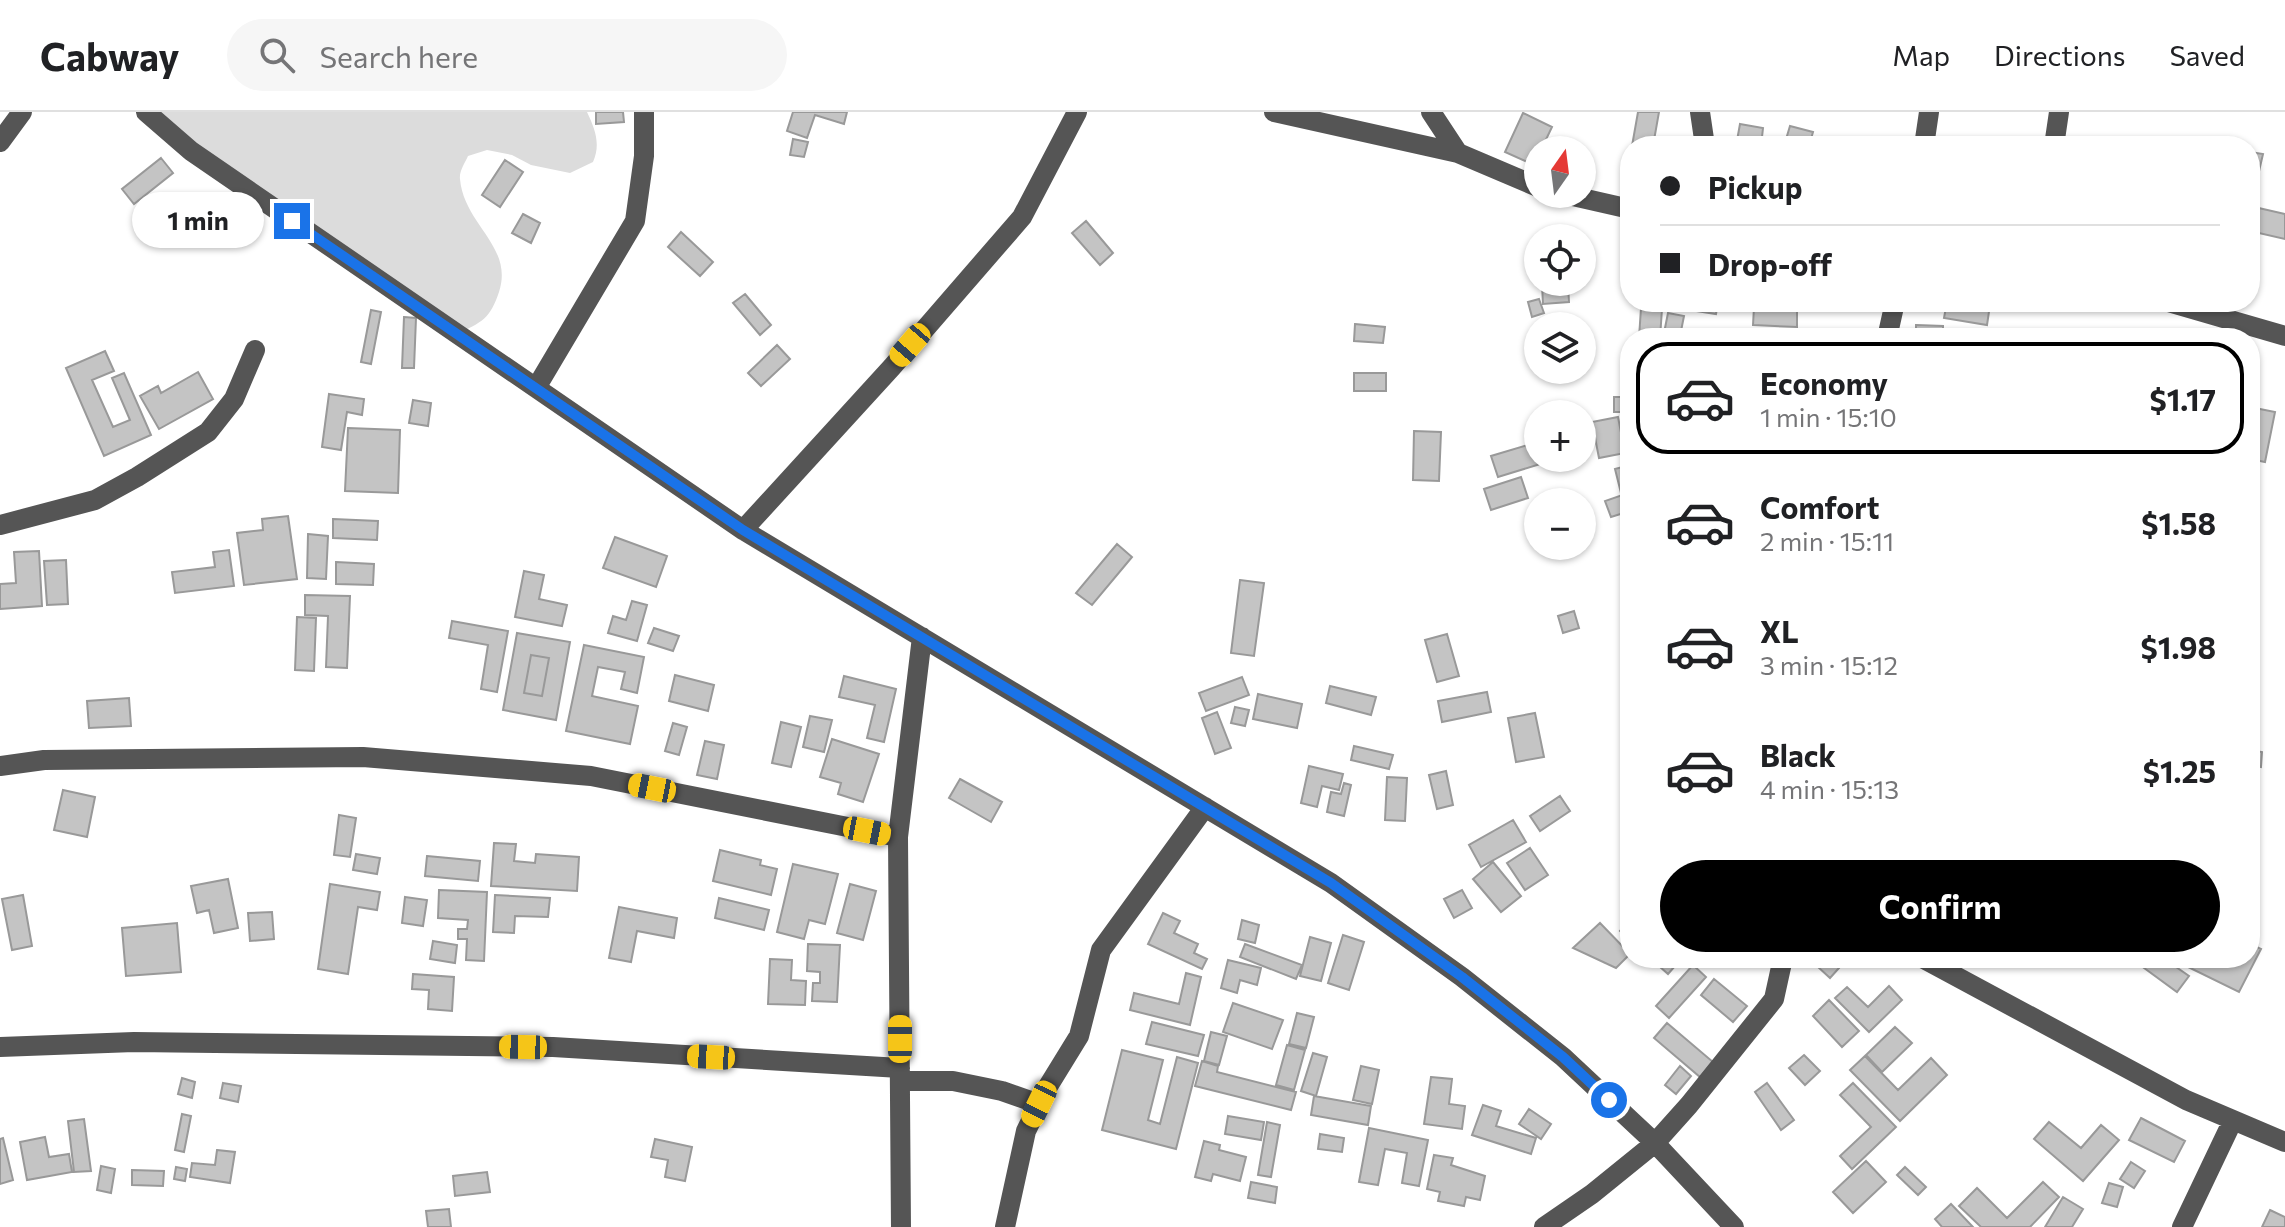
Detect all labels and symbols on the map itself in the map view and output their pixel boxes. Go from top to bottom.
north arrow [1524,136,1596,208]
callout: 1 min [132,193,264,249]
route end [274,203,310,239]
car [885,319,935,371]
car [626,772,678,804]
car [841,815,893,847]
car [888,1015,912,1063]
car [499,1035,547,1059]
car [686,1044,736,1070]
car [1018,1077,1060,1131]
route start [1591,1082,1627,1118]

